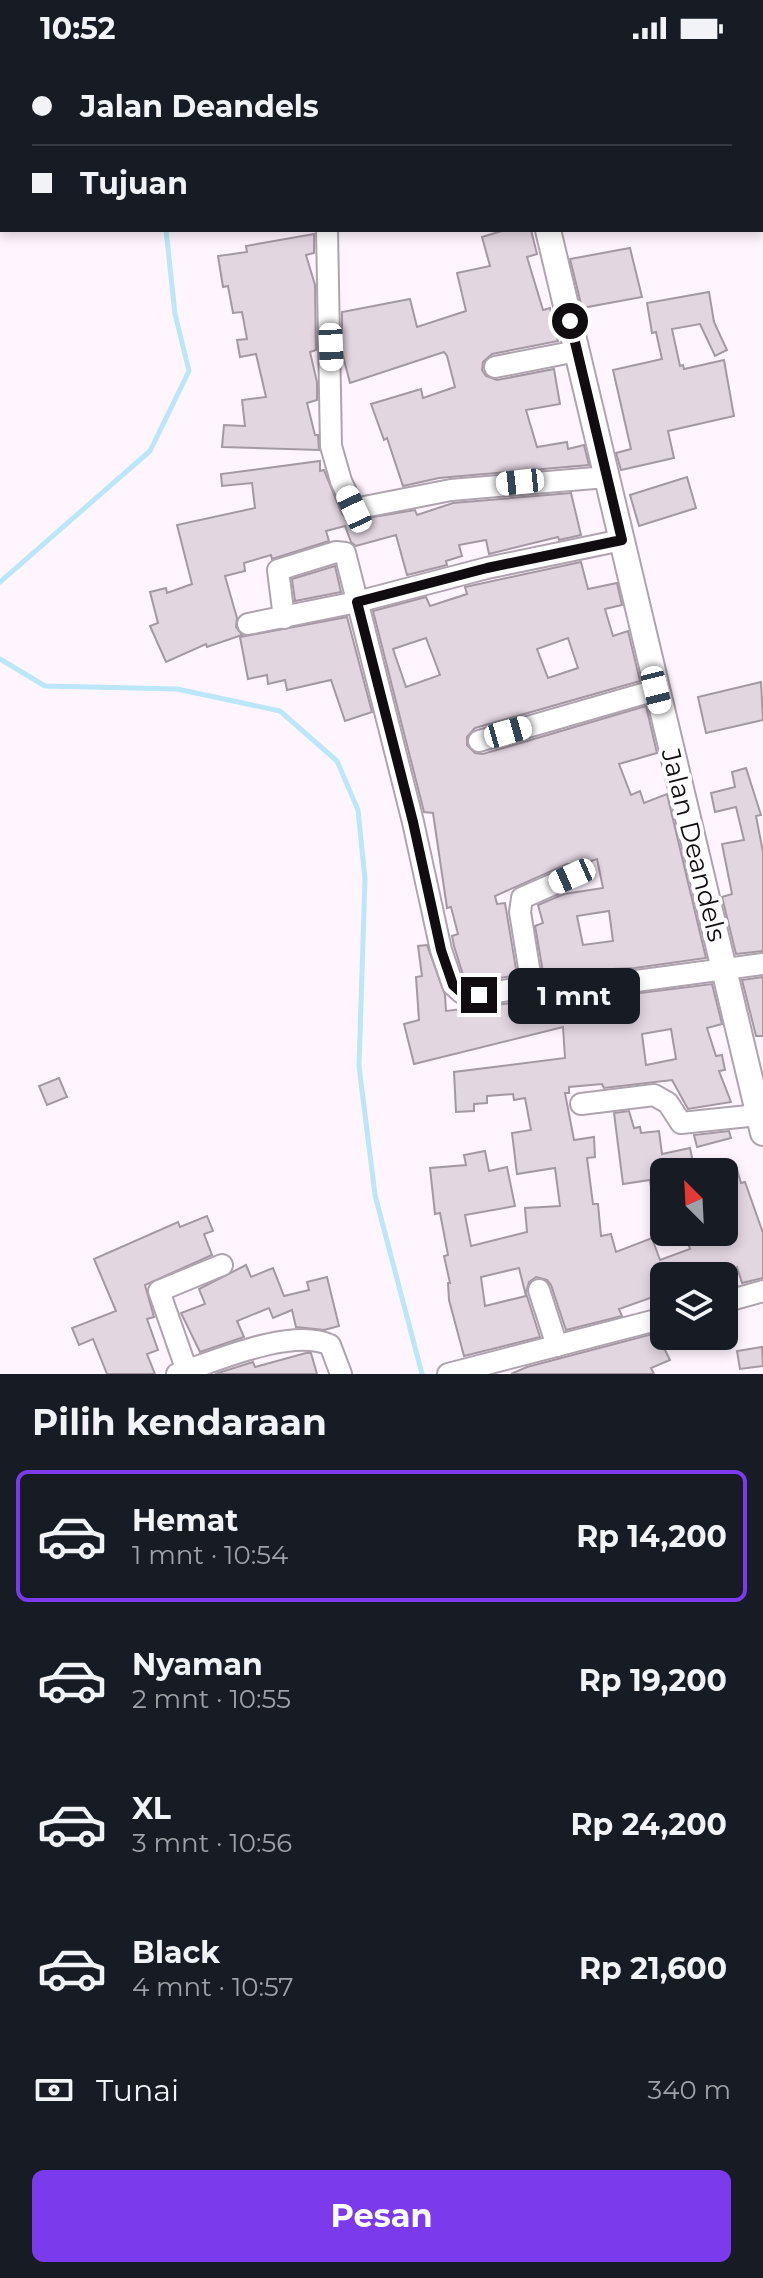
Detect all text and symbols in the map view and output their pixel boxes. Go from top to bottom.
text: 10:52 [40,10,115,47]
text: Jalan Deandels [80,88,319,125]
text: Tujuan [80,165,188,202]
route start [552,303,588,339]
car [318,323,344,371]
car [495,468,545,496]
car [333,482,375,536]
car [639,664,673,716]
car [482,714,534,750]
street label: Jalan Deandels [654,744,733,945]
car [545,855,599,897]
callout: 1 mnt [507,967,639,1023]
route end [461,977,497,1013]
text: 1 mnt [537,980,611,1012]
north arrow [650,1158,738,1246]
map controls [650,1158,738,1350]
button: layers [650,1262,738,1350]
text: Pilih kendaraan [32,1400,327,1444]
icon: car [36,1500,108,1572]
text: Hemat [132,1502,238,1539]
text: Rp 14,200 [576,1518,727,1555]
text: 1 mnt · 10:54 [132,1539,288,1571]
icon: car [36,1644,108,1716]
text: Nyaman [132,1646,263,1683]
text: Rp 19,200 [579,1662,727,1699]
text: 2 mnt · 10:55 [132,1683,291,1715]
icon: car [36,1788,108,1860]
text: XL [132,1790,171,1827]
text: Rp 24,200 [570,1806,727,1843]
text: 3 mnt · 10:56 [132,1827,292,1859]
icon: car [36,1932,108,2004]
text: Black [132,1934,220,1971]
text: Rp 21,600 [579,1950,727,1987]
text: 4 mnt · 10:57 [132,1971,294,2003]
icon: cash [32,2068,76,2112]
text: Tunai [96,2072,179,2109]
text: 340 m [648,2074,731,2106]
button: Pesan [32,2170,731,2262]

